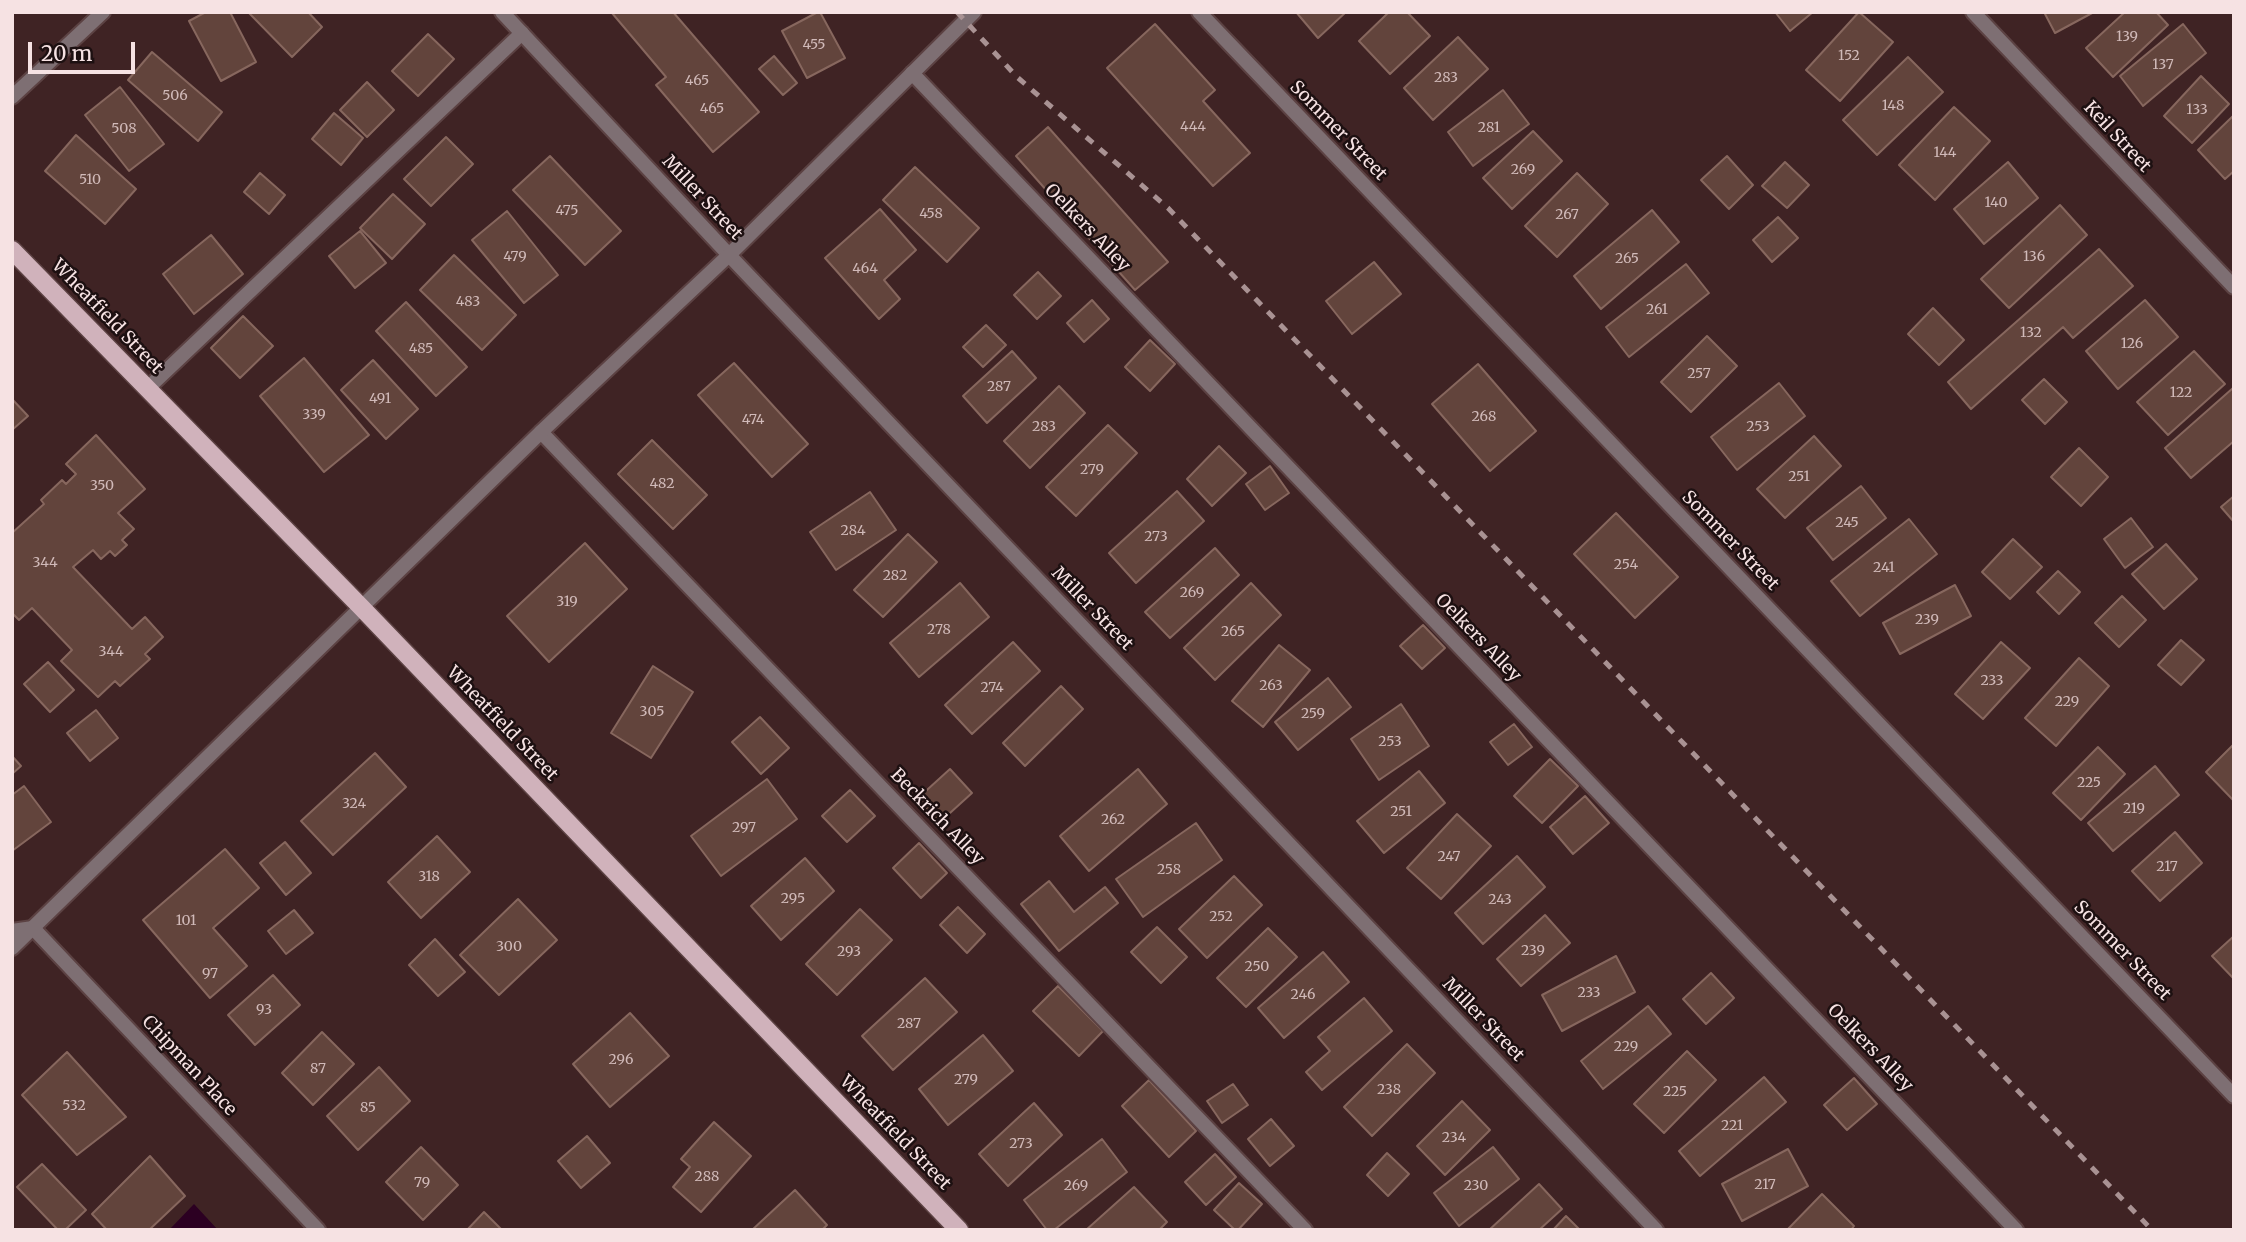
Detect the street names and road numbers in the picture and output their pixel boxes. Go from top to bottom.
street label: Sommer Street [1285,77,1391,185]
street label: Keil Street [2079,97,2155,177]
street label: Miller Street [657,151,747,245]
street label: Oelkers Alley [1040,180,1134,276]
street label: Wheatfield Street [47,255,167,379]
street label: Sommer Street [1677,487,1783,595]
street label: Miller Street [1047,563,1137,655]
street label: Oelkers Alley [1431,590,1525,686]
street label: Wheatfield Street [442,662,562,786]
street label: Beckrich Alley [886,764,988,870]
street label: Sommer Street [2069,897,2175,1005]
street label: Miller Street [1438,974,1528,1066]
street label: Oelkers Alley [1823,1000,1917,1096]
street label: Chipman Place [137,1011,241,1121]
street label: Wheatfield Street [835,1071,955,1195]

